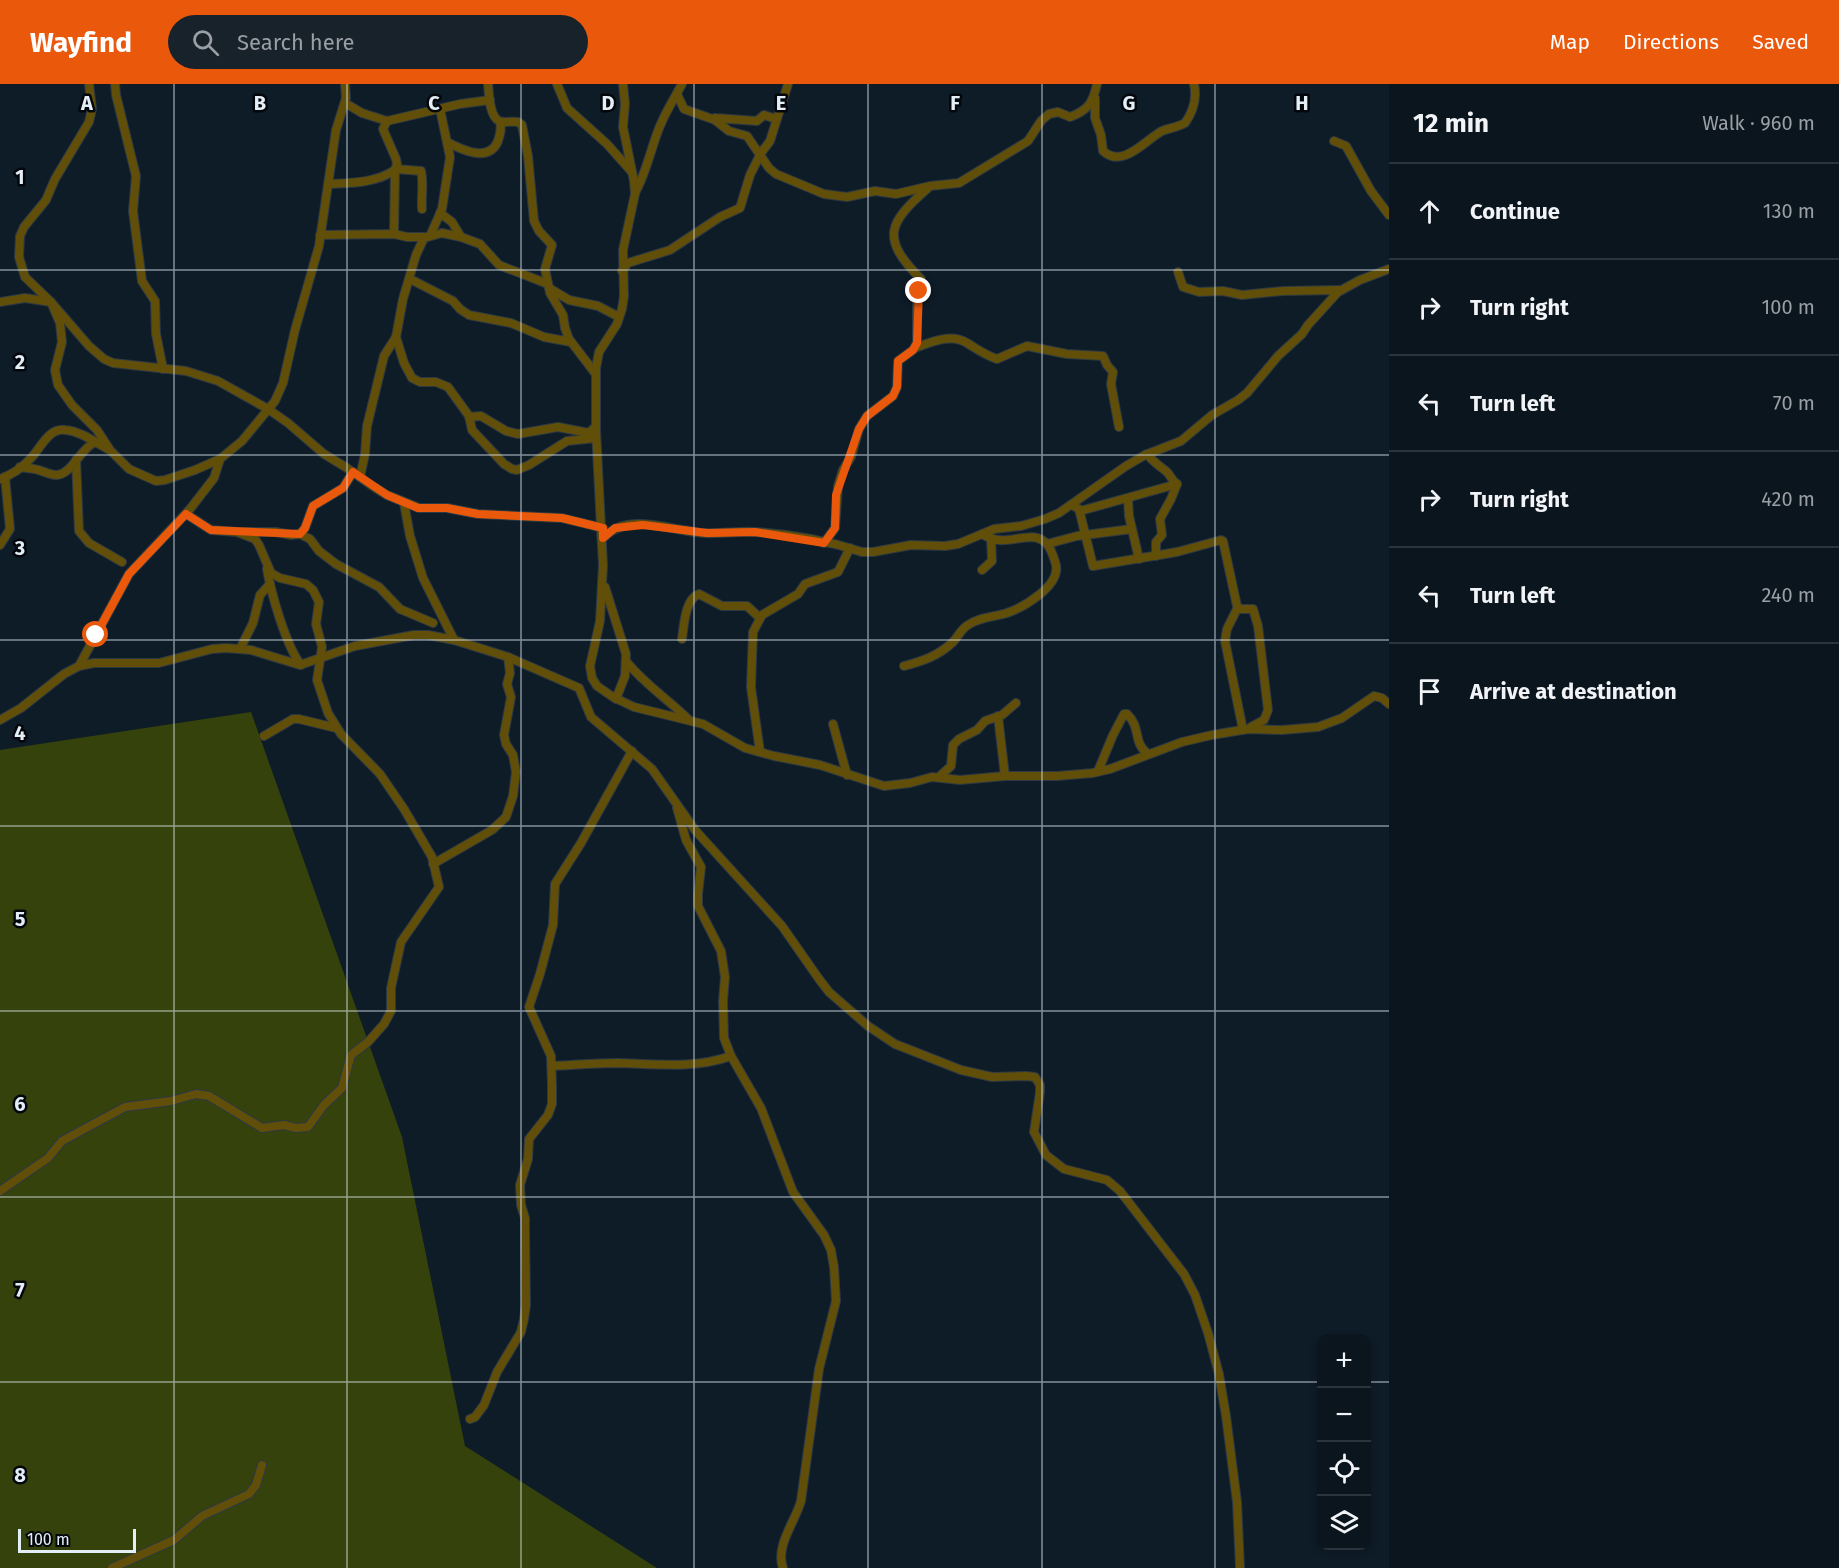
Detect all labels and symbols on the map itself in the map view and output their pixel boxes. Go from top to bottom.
text: A [80,91,94,115]
text: B [254,91,266,115]
text: C [428,91,440,115]
text: D [601,91,615,115]
text: E [776,91,786,115]
text: F [950,91,960,115]
text: G [1123,91,1135,115]
text: H [1295,91,1309,115]
text: 1 [15,165,25,189]
route end [905,277,931,303]
text: 2 [15,350,25,374]
text: 3 [14,536,25,560]
route start [82,621,108,647]
text: 4 [14,721,26,745]
text: 5 [15,907,26,931]
text: 6 [14,1092,26,1116]
text: 7 [15,1278,25,1302]
text: 8 [14,1463,26,1487]
scale bar [18,1526,136,1554]

